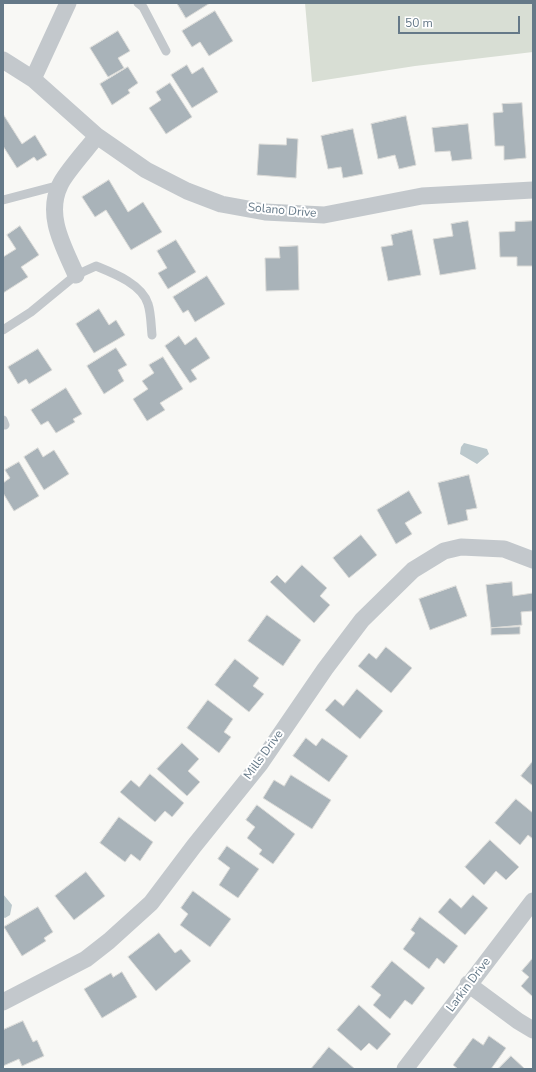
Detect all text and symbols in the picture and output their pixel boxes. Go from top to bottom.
scale bar [400,8,522,34]
text: 50 m [405,15,433,31]
street label: Solano Drive [247,201,317,221]
street label: Mills Drive [241,728,287,782]
street label: Larkin Drive [444,955,494,1015]

